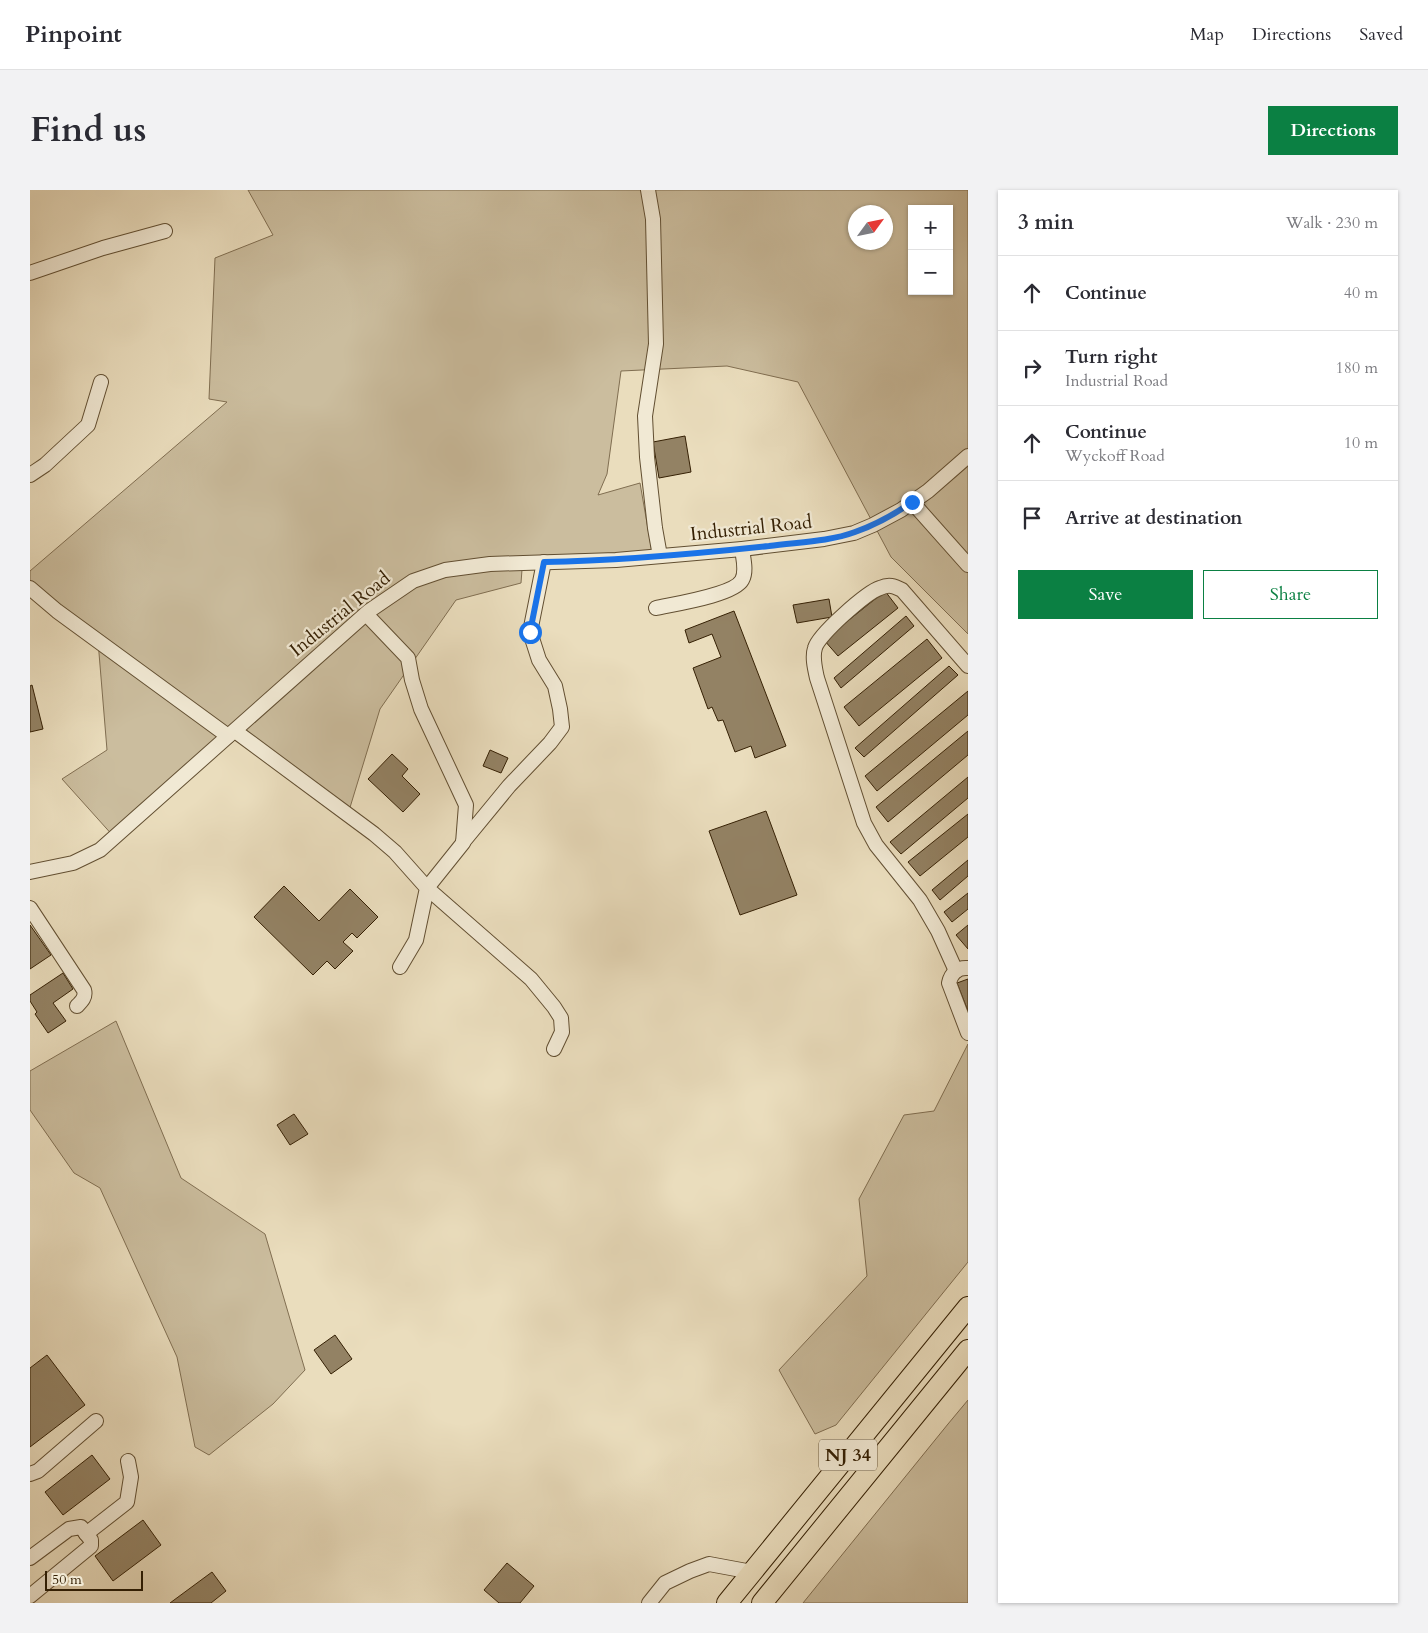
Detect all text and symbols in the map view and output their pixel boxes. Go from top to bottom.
text: Pinpoint [25,18,122,51]
text: Map [1190,22,1224,47]
text: Directions [1252,22,1331,47]
text: Saved [1359,22,1403,47]
text: Find us [30,106,146,154]
button: Directions [1268,106,1398,155]
north arrow [848,205,893,250]
map controls [908,205,953,295]
button: + [908,205,953,250]
text: 3 min [1018,208,1074,237]
text: Walk · 230 m [1286,212,1378,234]
button: − [908,250,953,295]
icon: ahead [1018,279,1046,307]
text: Continue [1065,280,1147,306]
text: 40 m [1344,282,1378,304]
text: Turn right [1065,344,1157,370]
icon: right [1018,354,1046,382]
text: 180 m [1336,357,1378,379]
text: Industrial Road [1065,370,1168,392]
text: Continue [1065,419,1147,445]
icon: ahead [1018,429,1046,457]
text: 10 m [1344,432,1378,454]
text: Wyckoff Road [1065,445,1165,467]
route end [901,491,924,514]
icon: arrive [1018,504,1046,532]
text: Arrive at destination [1065,505,1242,531]
street label: Industrial Road [689,509,813,547]
street label: Industrial Road [284,565,396,663]
button: Save [1018,570,1193,619]
button: Share [1203,570,1378,619]
route start [519,621,542,644]
road number: NJ 34 [819,1440,877,1470]
scale bar [45,1568,142,1591]
text: 50 m [52,1570,82,1589]

